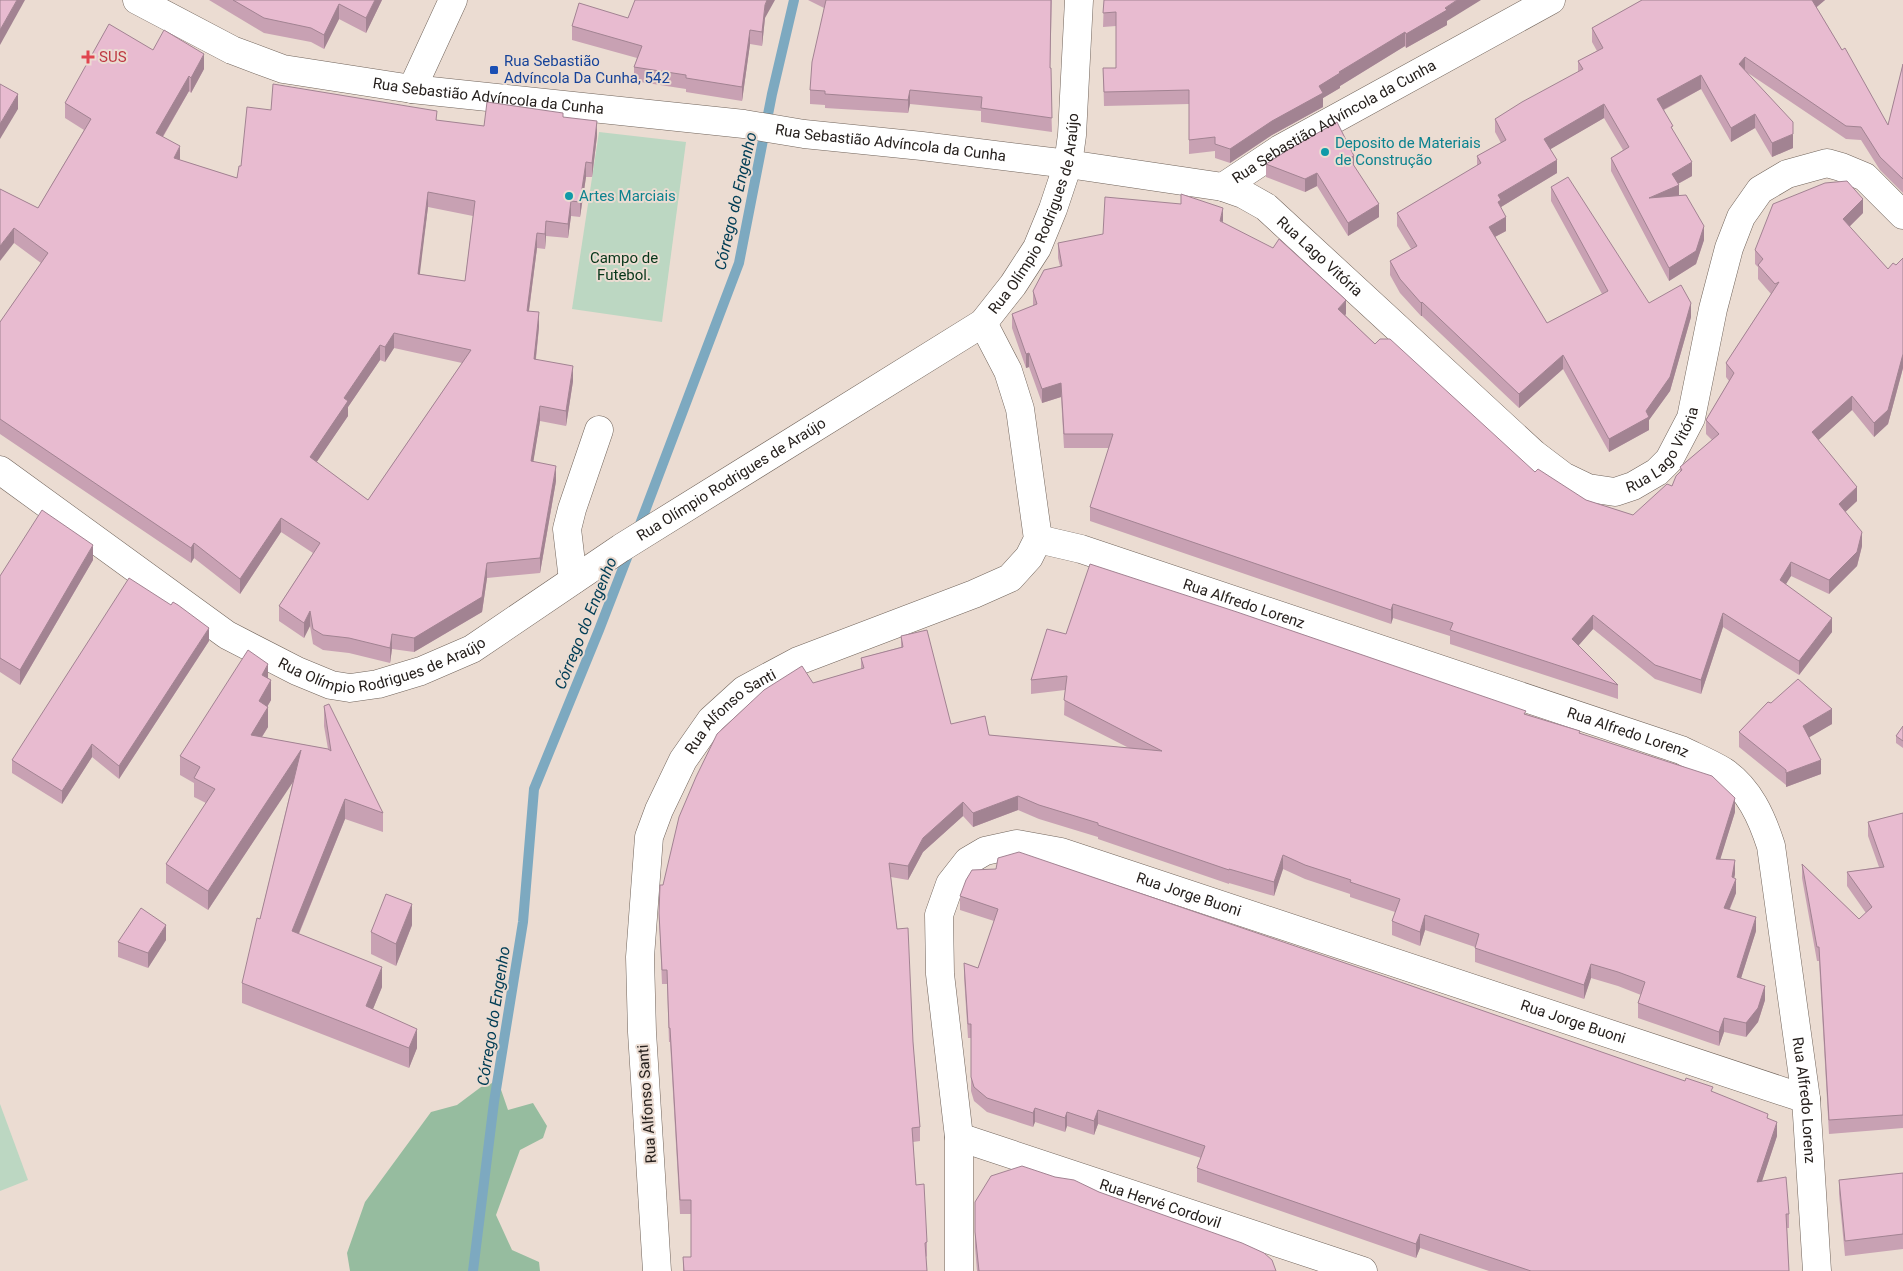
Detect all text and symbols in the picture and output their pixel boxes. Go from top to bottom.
place label: SUS [99,48,127,66]
marker: SUS [81,50,95,64]
place label: Rua Sebastião Advíncola Da Cunha, 542 [504,52,670,87]
street label: Rua Sebastião Advíncola da Cunha [1229,56,1439,187]
marker: Rua Sebastião Advíncola Da Cunha, 542 [488,64,500,76]
street label: Rua Sebastião Advíncola da Cunha [372,74,605,118]
street label: Rua Olímpio Rodrigues de Araújo [985,113,1082,318]
street label: Rua Sebastião Advíncola da Cunha [774,120,1007,165]
water label: Córrego do Engenho [710,130,761,272]
place label: Deposito de Materiais de Construção [1335,134,1481,169]
marker: Deposito de Materiais de Construção [1319,146,1331,158]
place label: Artes Marciais [579,187,676,205]
marker: Artes Marciais [563,190,575,202]
street label: Rua Lago Vitória [1273,213,1366,300]
park label: Campo de Futebol. [590,249,658,284]
street label: Rua Lago Vitória [1624,406,1702,497]
street label: Rua Olímpio Rodrigues de Araújo [633,414,829,545]
water label: Córrego do Engenho [550,554,621,692]
street label: Rua Alfredo Lorenz [1181,575,1307,632]
street label: Rua Olímpio Rodrigues de Araújo [275,633,489,697]
street label: Rua Alfonso Santi [681,666,779,757]
street label: Rua Alfredo Lorenz [1565,704,1692,761]
street label: Rua Jorge Buoni [1134,869,1244,920]
water label: Córrego do Engenho [473,945,514,1087]
street label: Rua Jorge Buoni [1518,996,1628,1048]
street label: Rua Alfredo Lorenz [1789,1036,1819,1164]
street label: Rua Alfonso Santi [634,1044,660,1164]
street label: Rua Hervé Cordovil [1097,1175,1223,1232]

